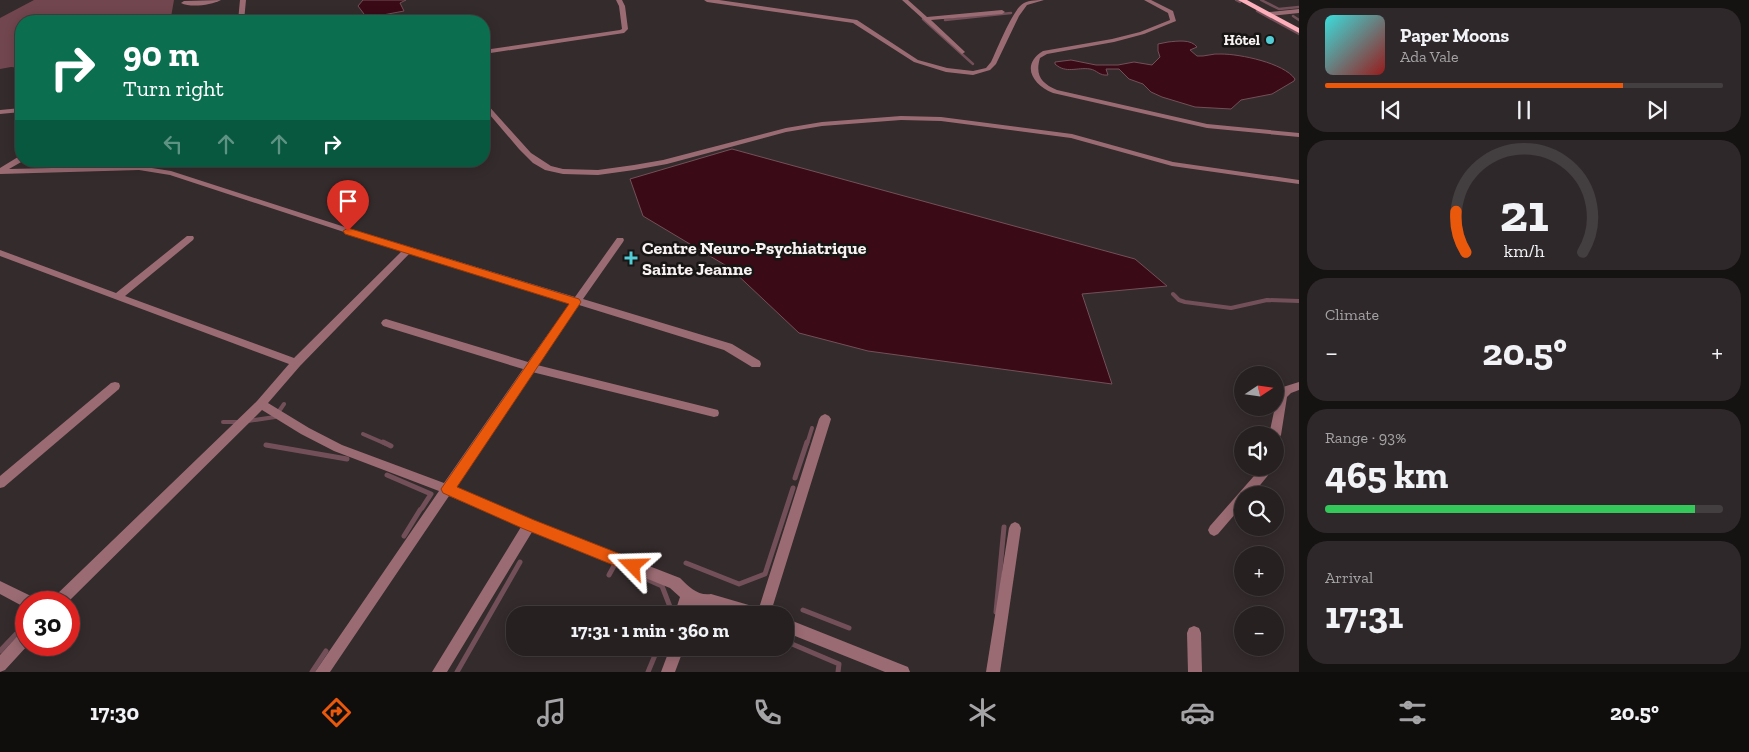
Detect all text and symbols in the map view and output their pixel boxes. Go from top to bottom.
text: Paper Moons [1400,24,1509,47]
place label: Hôtel [1224,31,1260,49]
text: 90 m [123,33,199,75]
marker: Hôtel [1264,34,1276,46]
icon: right [40,35,105,100]
text: Ada Vale [1400,47,1459,66]
text: Turn right [123,75,224,102]
icon: previous [1377,96,1405,124]
icon: pause [1510,96,1538,124]
icon: next [1643,96,1671,124]
icon: left [159,130,187,158]
icon: ahead [212,130,240,158]
icon: ahead [265,130,293,158]
icon: right [318,130,346,158]
pin [327,180,369,231]
text: 21 [1500,182,1548,244]
icon: arrive [334,187,362,215]
place label: Centre Neuro-Psychiatrique Sainte Jeanne [642,237,867,280]
text: km/h [1504,240,1544,262]
marker: Centre Neuro-Psychiatrique Sainte Jeanne [624,251,638,265]
text: Climate [1325,305,1379,324]
text: 20.5° [1482,329,1567,375]
text: − [1325,336,1338,369]
text: + [1711,336,1723,369]
north arrow [1234,366,1284,416]
map controls [1234,366,1284,656]
button: sound [1234,426,1284,476]
text: Range · 93% [1325,428,1406,447]
text: 465 km [1325,452,1448,498]
button: search [1234,486,1284,536]
position arrow [606,539,658,591]
button: + [1234,546,1284,596]
text: Arrival [1325,568,1373,587]
speed limit sign: 30 [15,591,80,656]
text: 17:31 [1325,592,1403,638]
button: − [1234,606,1284,656]
text: 17:31 · 1 min · 360 m [571,619,729,642]
icon: directions [319,695,354,730]
icon: music [534,695,569,730]
icon: phone [750,695,785,730]
icon: climate [965,695,1000,730]
icon: car [1180,695,1215,730]
icon: filters [1395,695,1430,730]
text: 17:30 [90,699,139,726]
text: 20.5° [1610,699,1659,726]

